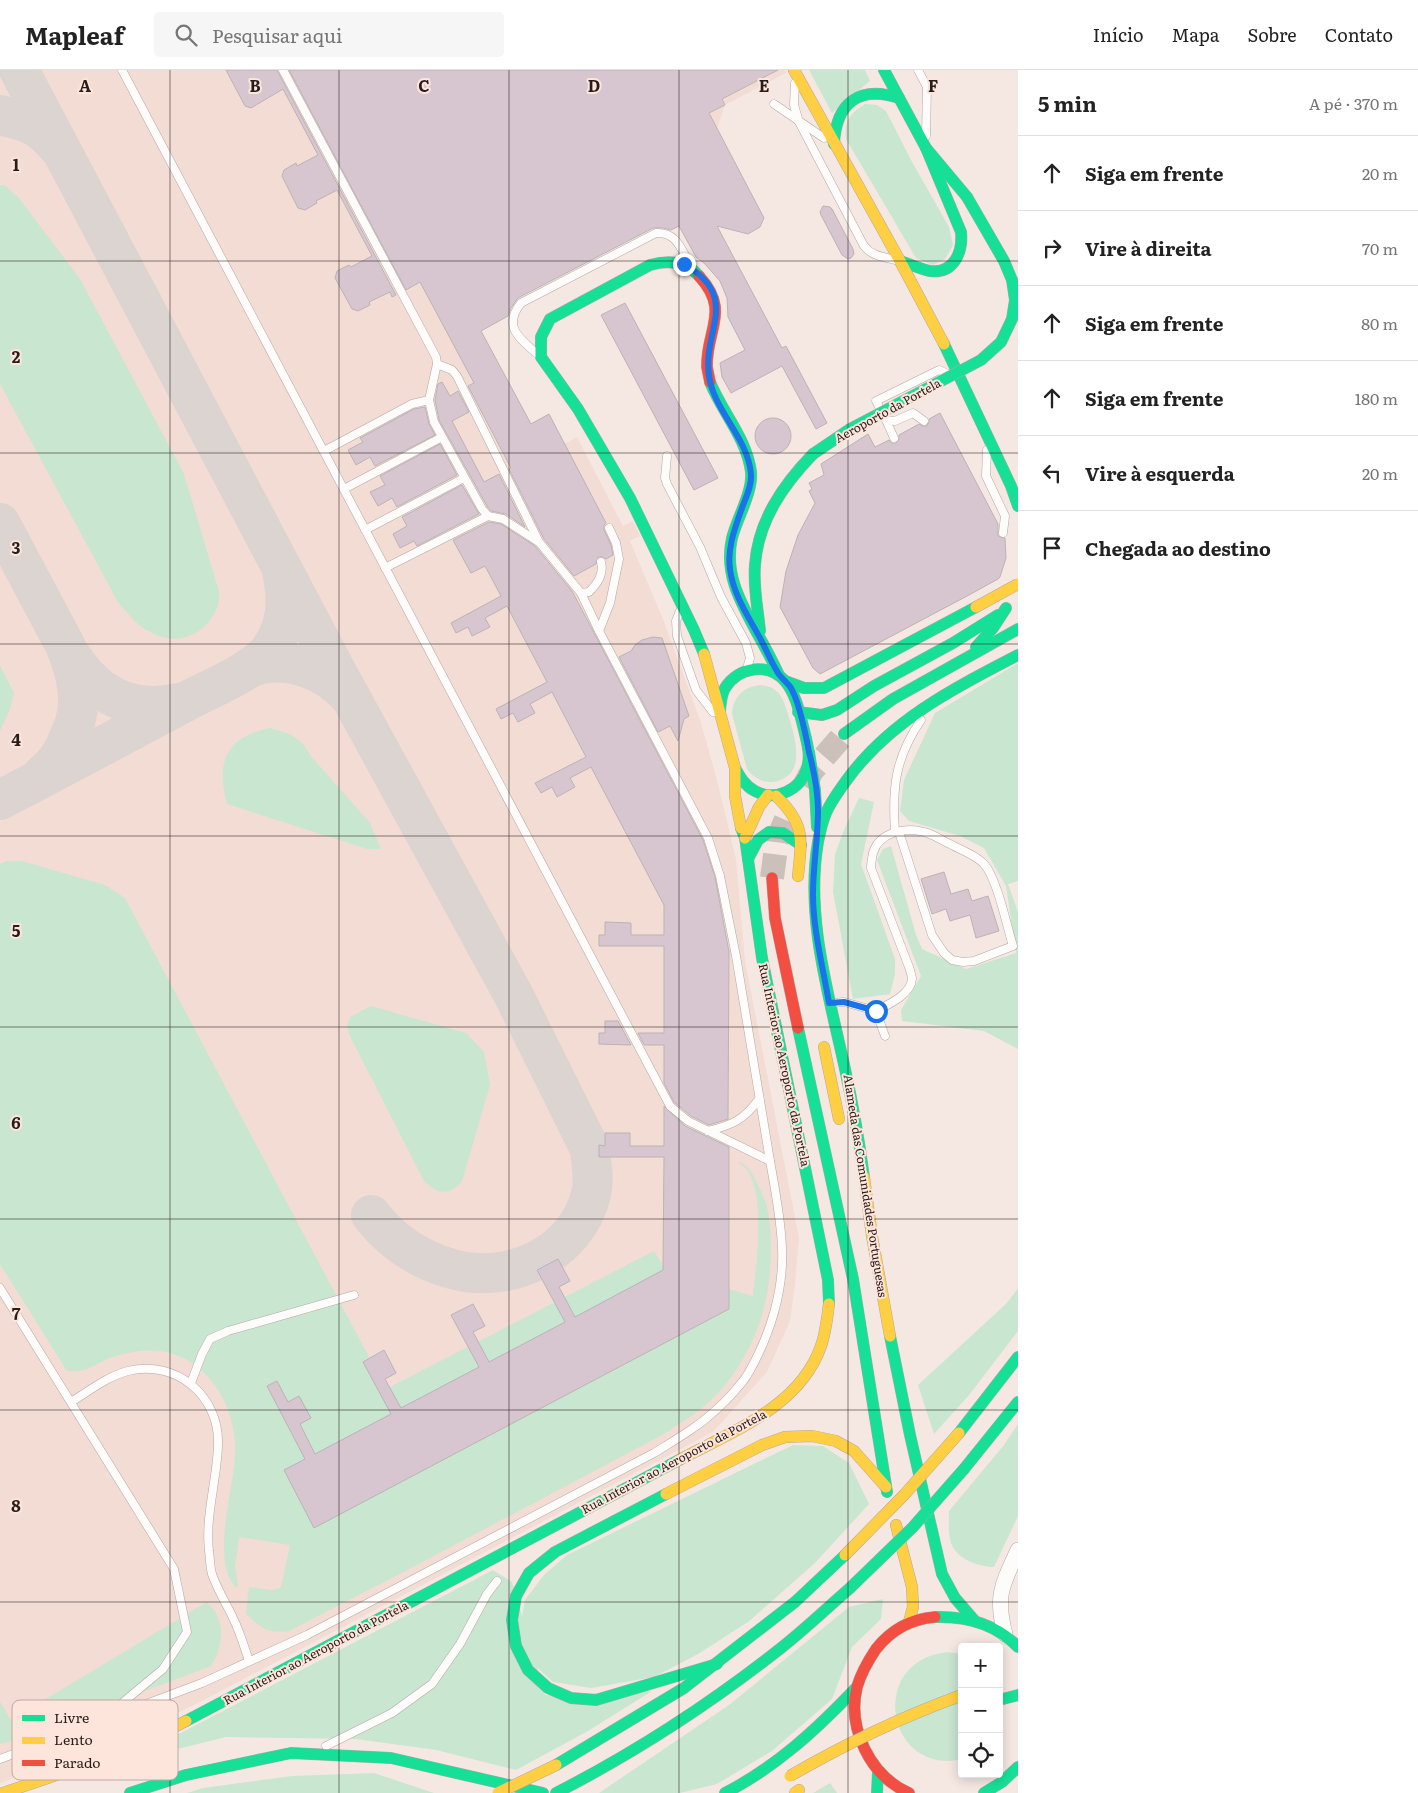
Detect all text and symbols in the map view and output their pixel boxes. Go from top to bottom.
search box [154,12,504,57]
text: Mapleaf [25,17,124,52]
icon: search [172,21,200,49]
text: Pesquisar aqui [212,21,342,49]
text: Início [1093,21,1143,48]
text: Mapa [1171,21,1219,48]
text: Sobre [1247,21,1297,48]
text: Contato [1325,21,1393,48]
text: A [79,73,91,97]
text: B [249,73,261,97]
text: C [418,73,430,97]
text: D [588,73,600,97]
text: E [759,73,770,97]
text: F [928,73,938,97]
text: 5 min [1038,87,1097,118]
text: A pé · 370 m [1309,91,1398,115]
text: 1 [13,152,20,176]
icon: ahead [1038,159,1066,187]
text: Siga em frente [1085,159,1223,187]
text: 20 m [1362,161,1398,185]
icon: right [1038,234,1066,262]
text: Vire à direita [1085,234,1212,262]
text: 70 m [1362,236,1398,260]
route end [673,253,696,276]
icon: ahead [1038,309,1066,337]
text: Siga em frente [1085,309,1223,337]
text: 80 m [1361,311,1398,335]
text: 2 [12,344,21,368]
street label: Aeroporto da Portela [831,373,944,447]
icon: ahead [1038,384,1066,412]
text: Siga em frente [1085,384,1223,412]
text: 180 m [1355,386,1398,410]
icon: left [1038,459,1066,487]
text: Vire à esquerda [1085,459,1235,487]
text: 20 m [1362,461,1398,485]
icon: arrive [1038,534,1066,562]
text: Chegada ao destino [1085,534,1271,562]
text: 3 [12,535,21,559]
text: 4 [11,727,21,751]
text: 5 [12,918,21,942]
street label: Rua Interior ao Aeroporto da Portela [755,961,815,1169]
route start [865,1000,888,1023]
street label: Alameda das Comunidades Portuguesas [839,1073,893,1299]
text: 6 [11,1110,21,1134]
text: 7 [12,1301,21,1325]
street label: Rua Interior ao Aeroporto da Portela [578,1404,770,1518]
text: 8 [11,1493,21,1517]
street label: Rua Interior ao Aeroporto da Portela [220,1595,412,1709]
map controls [958,1643,1003,1778]
button: + [958,1643,1003,1688]
button: − [958,1688,1003,1733]
legend [12,1700,178,1780]
text: Livre [54,1707,89,1727]
text: Lento [54,1729,93,1749]
button: locate [958,1733,1003,1778]
text: Parado [54,1752,101,1772]

